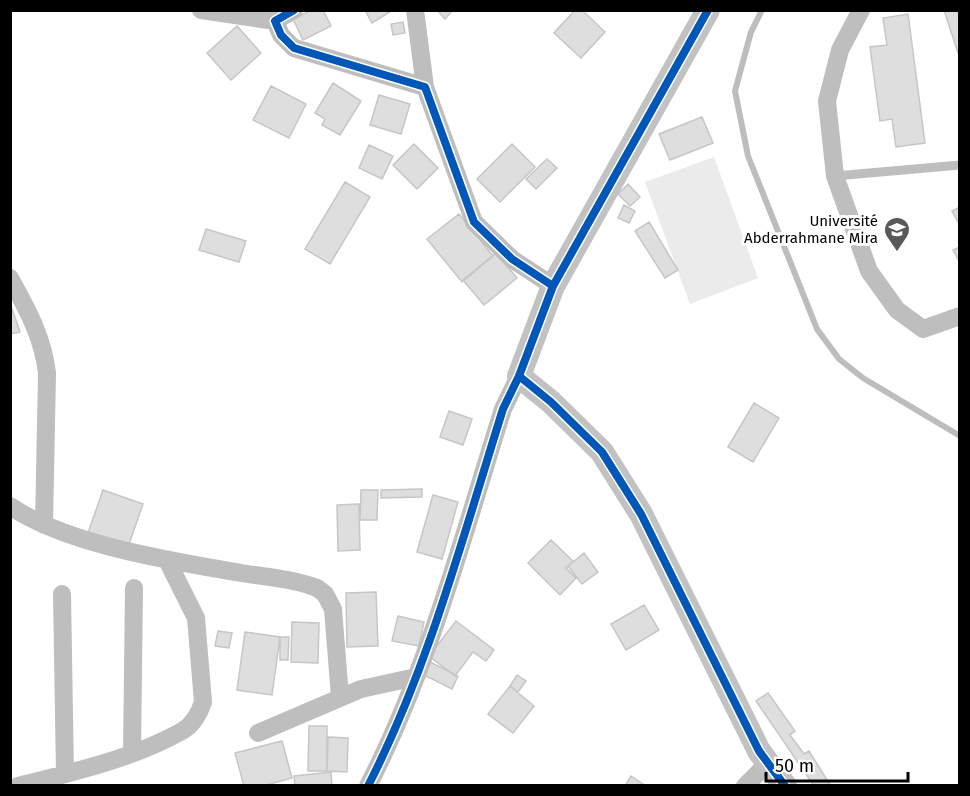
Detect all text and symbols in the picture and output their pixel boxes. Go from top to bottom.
place label: Université Abderrahmane Mira [744,212,878,247]
school or university icon: Université Abderrahmane Mira [882,215,912,253]
scale bar [766,745,908,783]
text: 50 m [775,755,814,777]

